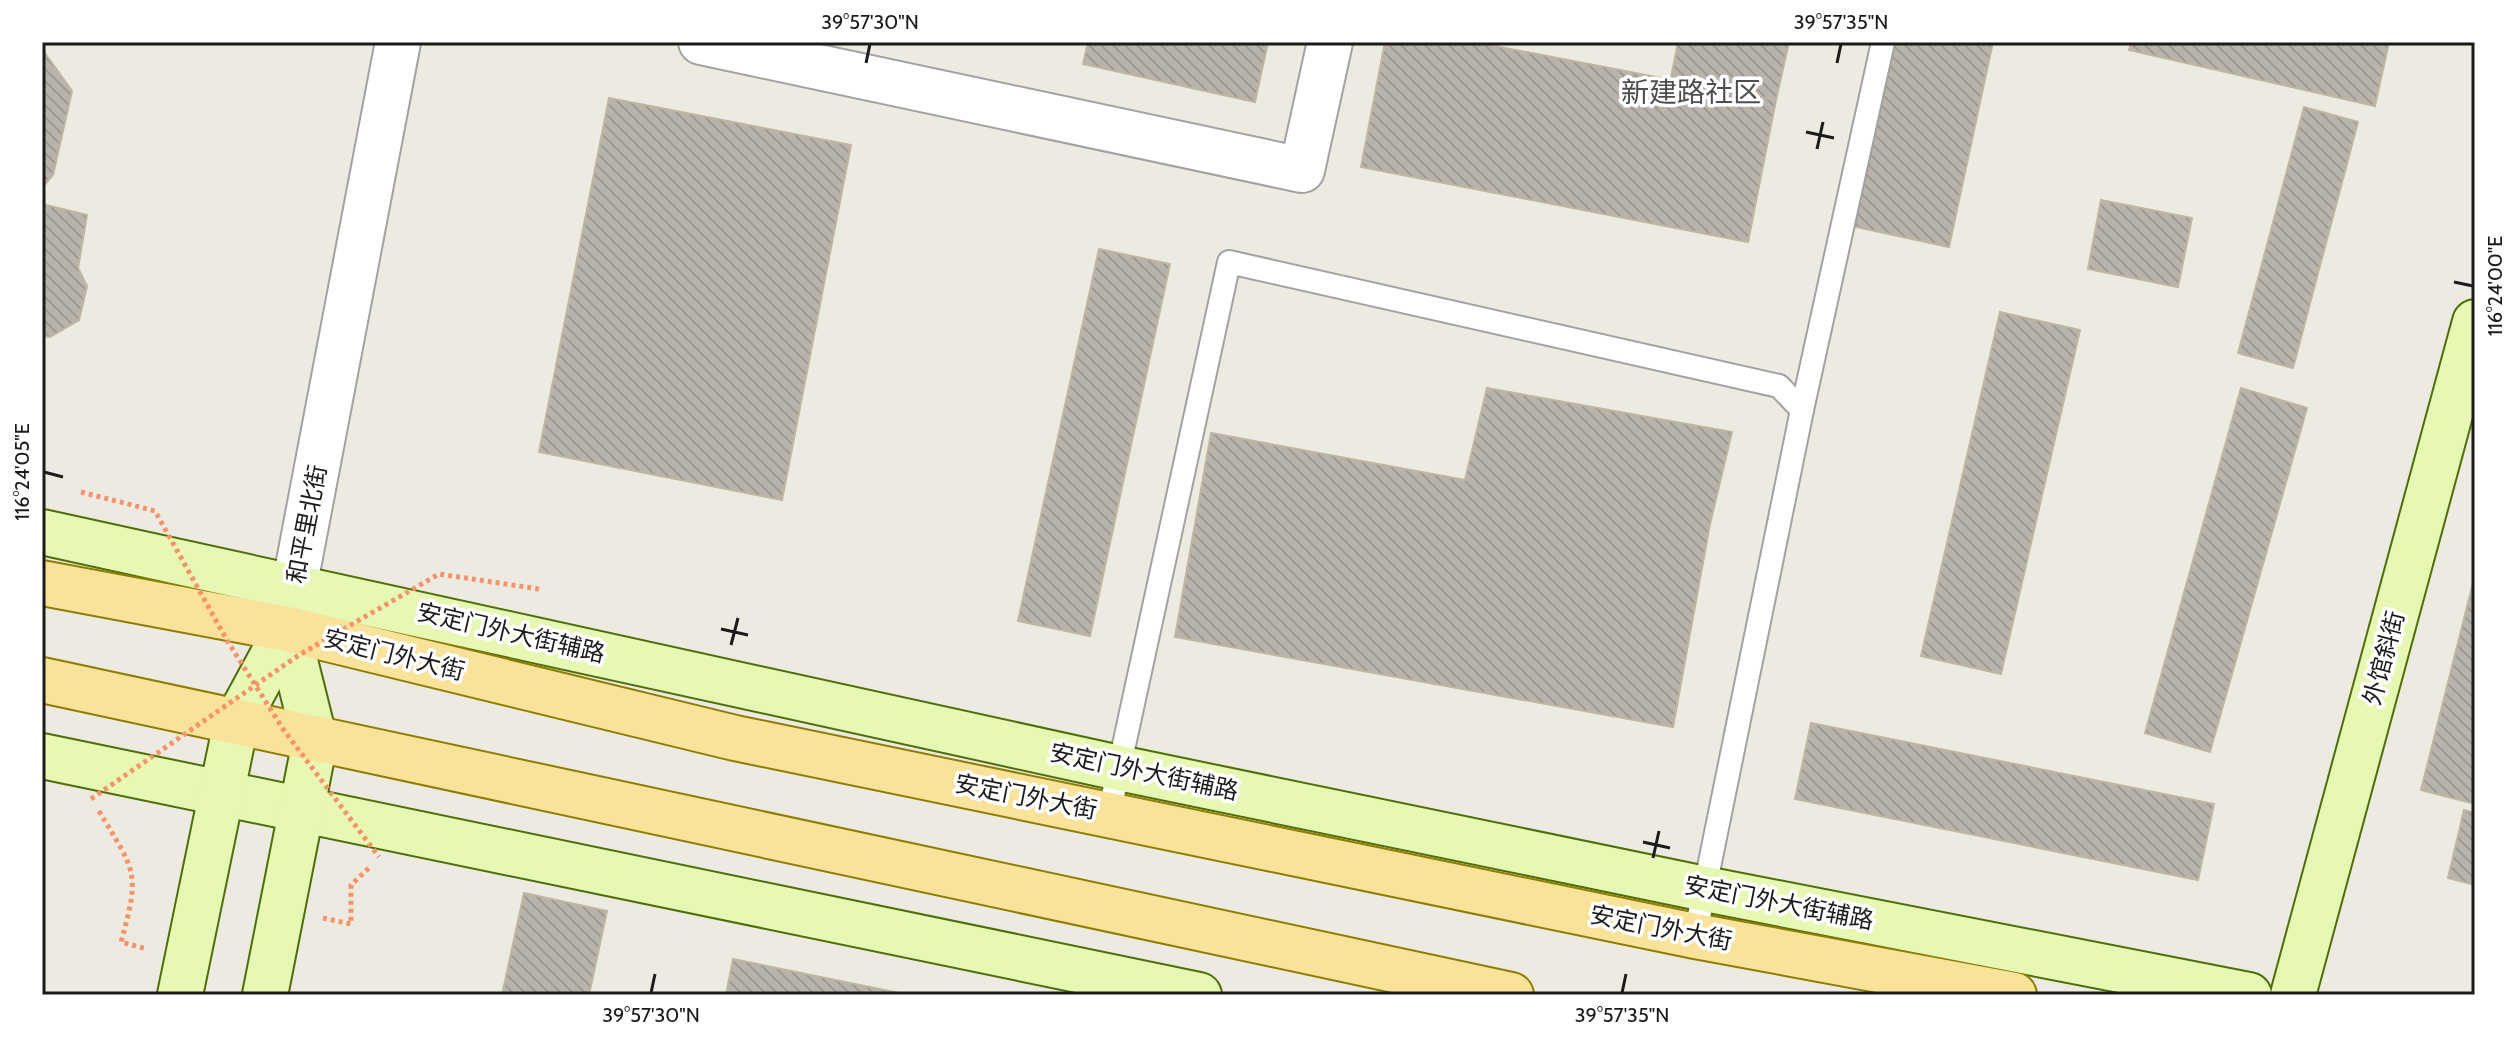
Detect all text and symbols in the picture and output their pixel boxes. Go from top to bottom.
text: 39°57'30"N [821,10,919,34]
text: 39°57'35"N [1794,10,1888,34]
district label: 新建路社区 [1621,75,1761,109]
text: 116°24'00"E [2483,236,2507,336]
text: 116°24'05"E [10,423,34,521]
street label: 和平里北街 [281,462,332,586]
street label: 安定门外大街辅路 [414,597,608,668]
street label: 外馆斜街 [2357,608,2410,708]
street label: 安定门外大街 [321,623,467,686]
street label: 安定门外大街辅路 [1047,737,1241,806]
street label: 安定门外大街 [953,769,1100,824]
street label: 安定门外大街辅路 [1682,870,1876,935]
street label: 安定门外大街 [1588,900,1735,955]
text: 39°57'30"N [602,1003,700,1027]
text: 39°57'35"N [1575,1003,1669,1027]

